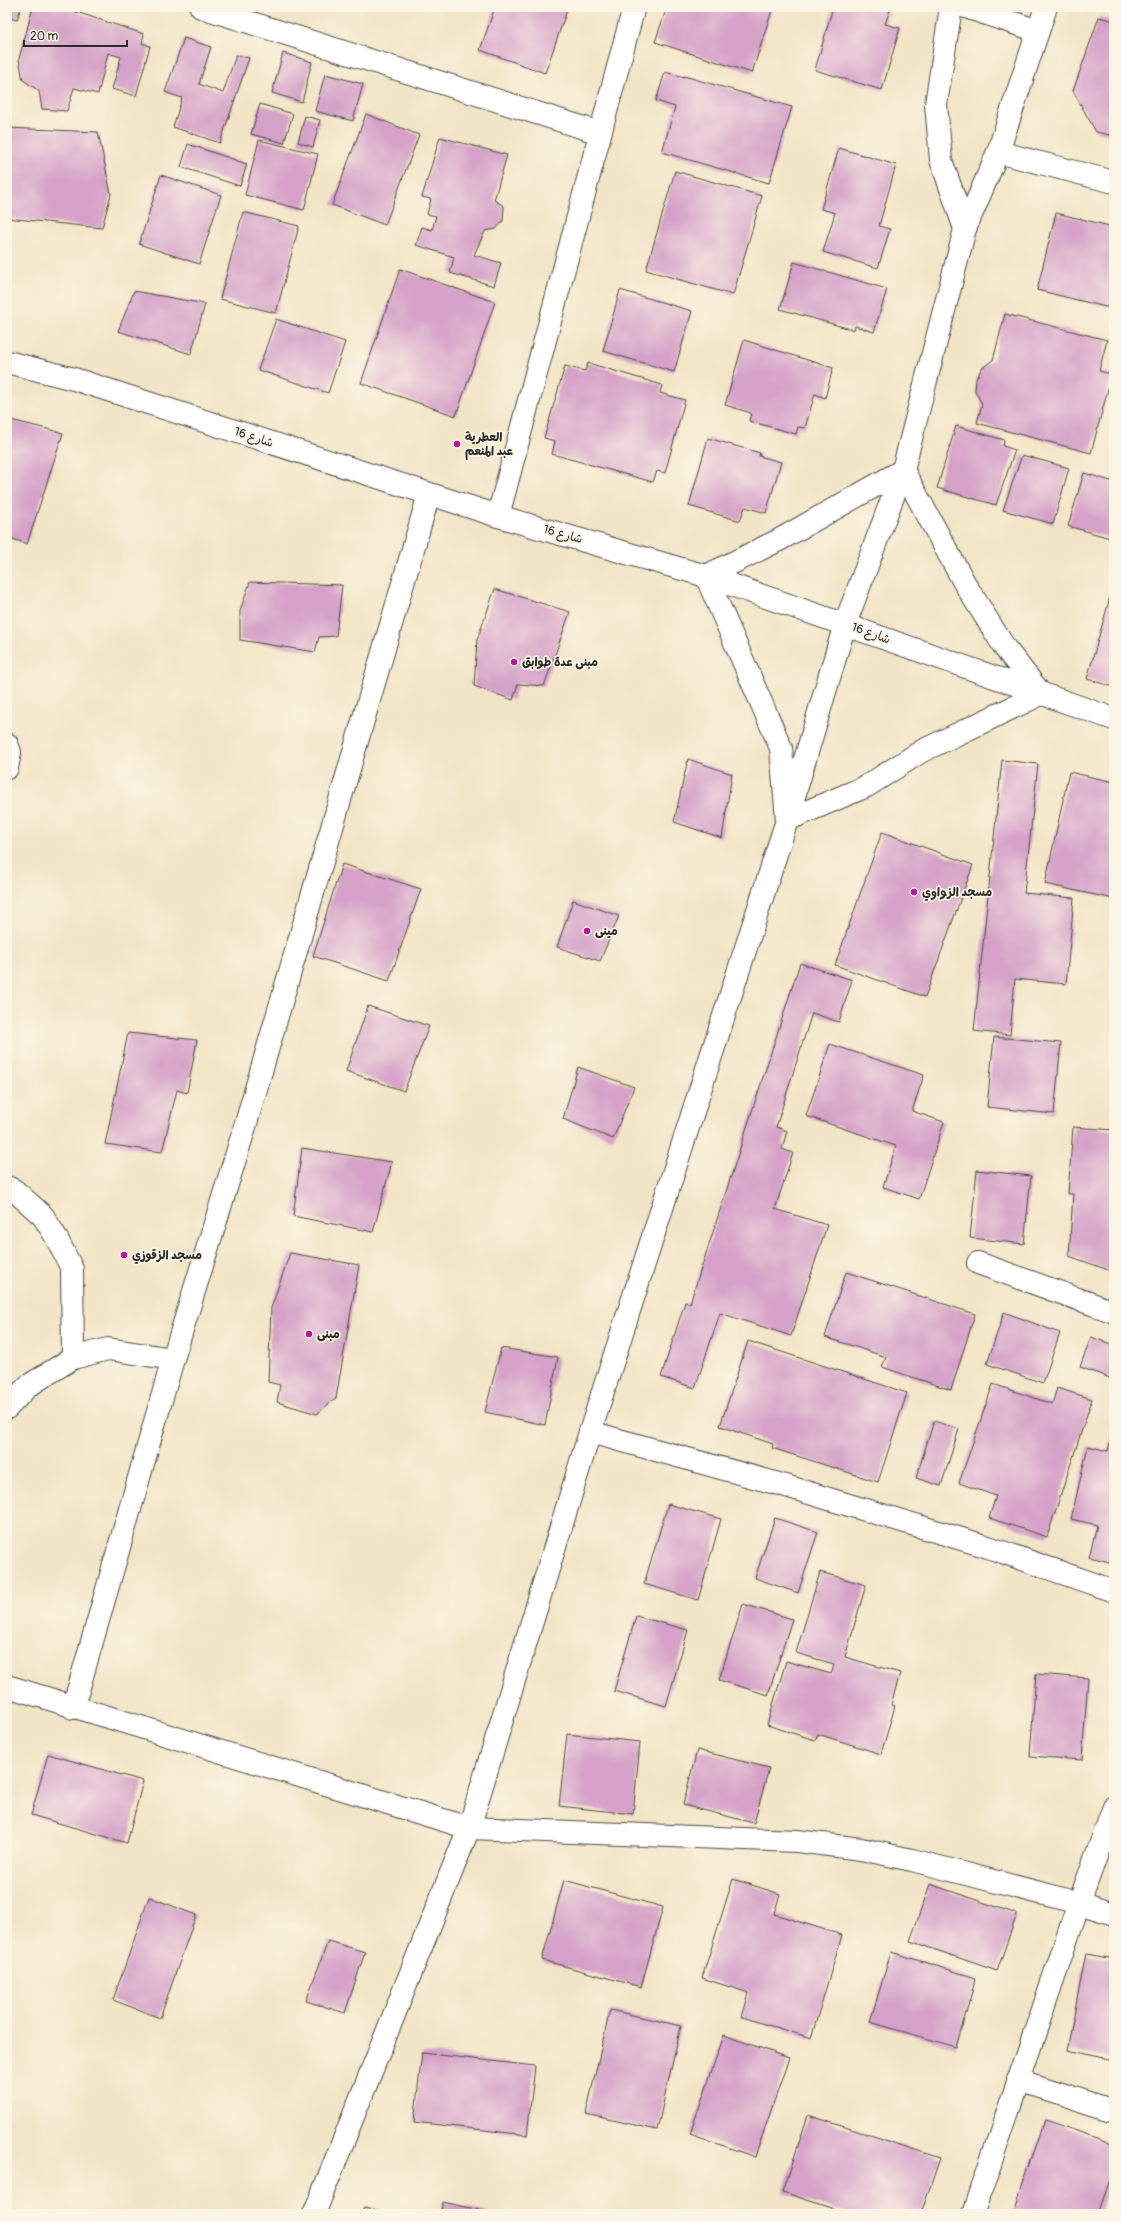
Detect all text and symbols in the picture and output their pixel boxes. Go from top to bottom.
scale bar [24,22,127,48]
text: 20 m [30,29,59,44]
street label: شارع 16 [232,424,275,452]
place label: العطرية عبد المنعم [465,430,513,460]
marker: العطرية عبد المنعم [452,439,462,449]
street label: شارع 16 [541,522,584,548]
street label: شارع 16 [849,620,892,648]
place label: مبنى عدة طوابق [522,655,598,670]
marker: مبنى عدة طوابق [509,657,519,667]
place label: مسجد الزواوي [922,885,992,901]
marker: مسجد الزواوي [909,887,919,897]
place label: مينى [595,924,618,939]
marker: مينى [582,926,592,936]
place label: مسجد الزقوزي [132,1248,202,1264]
marker: مسجد الزقوزي [119,1250,129,1260]
place label: مبنى [317,1327,340,1342]
marker: مبنى [304,1329,314,1339]

